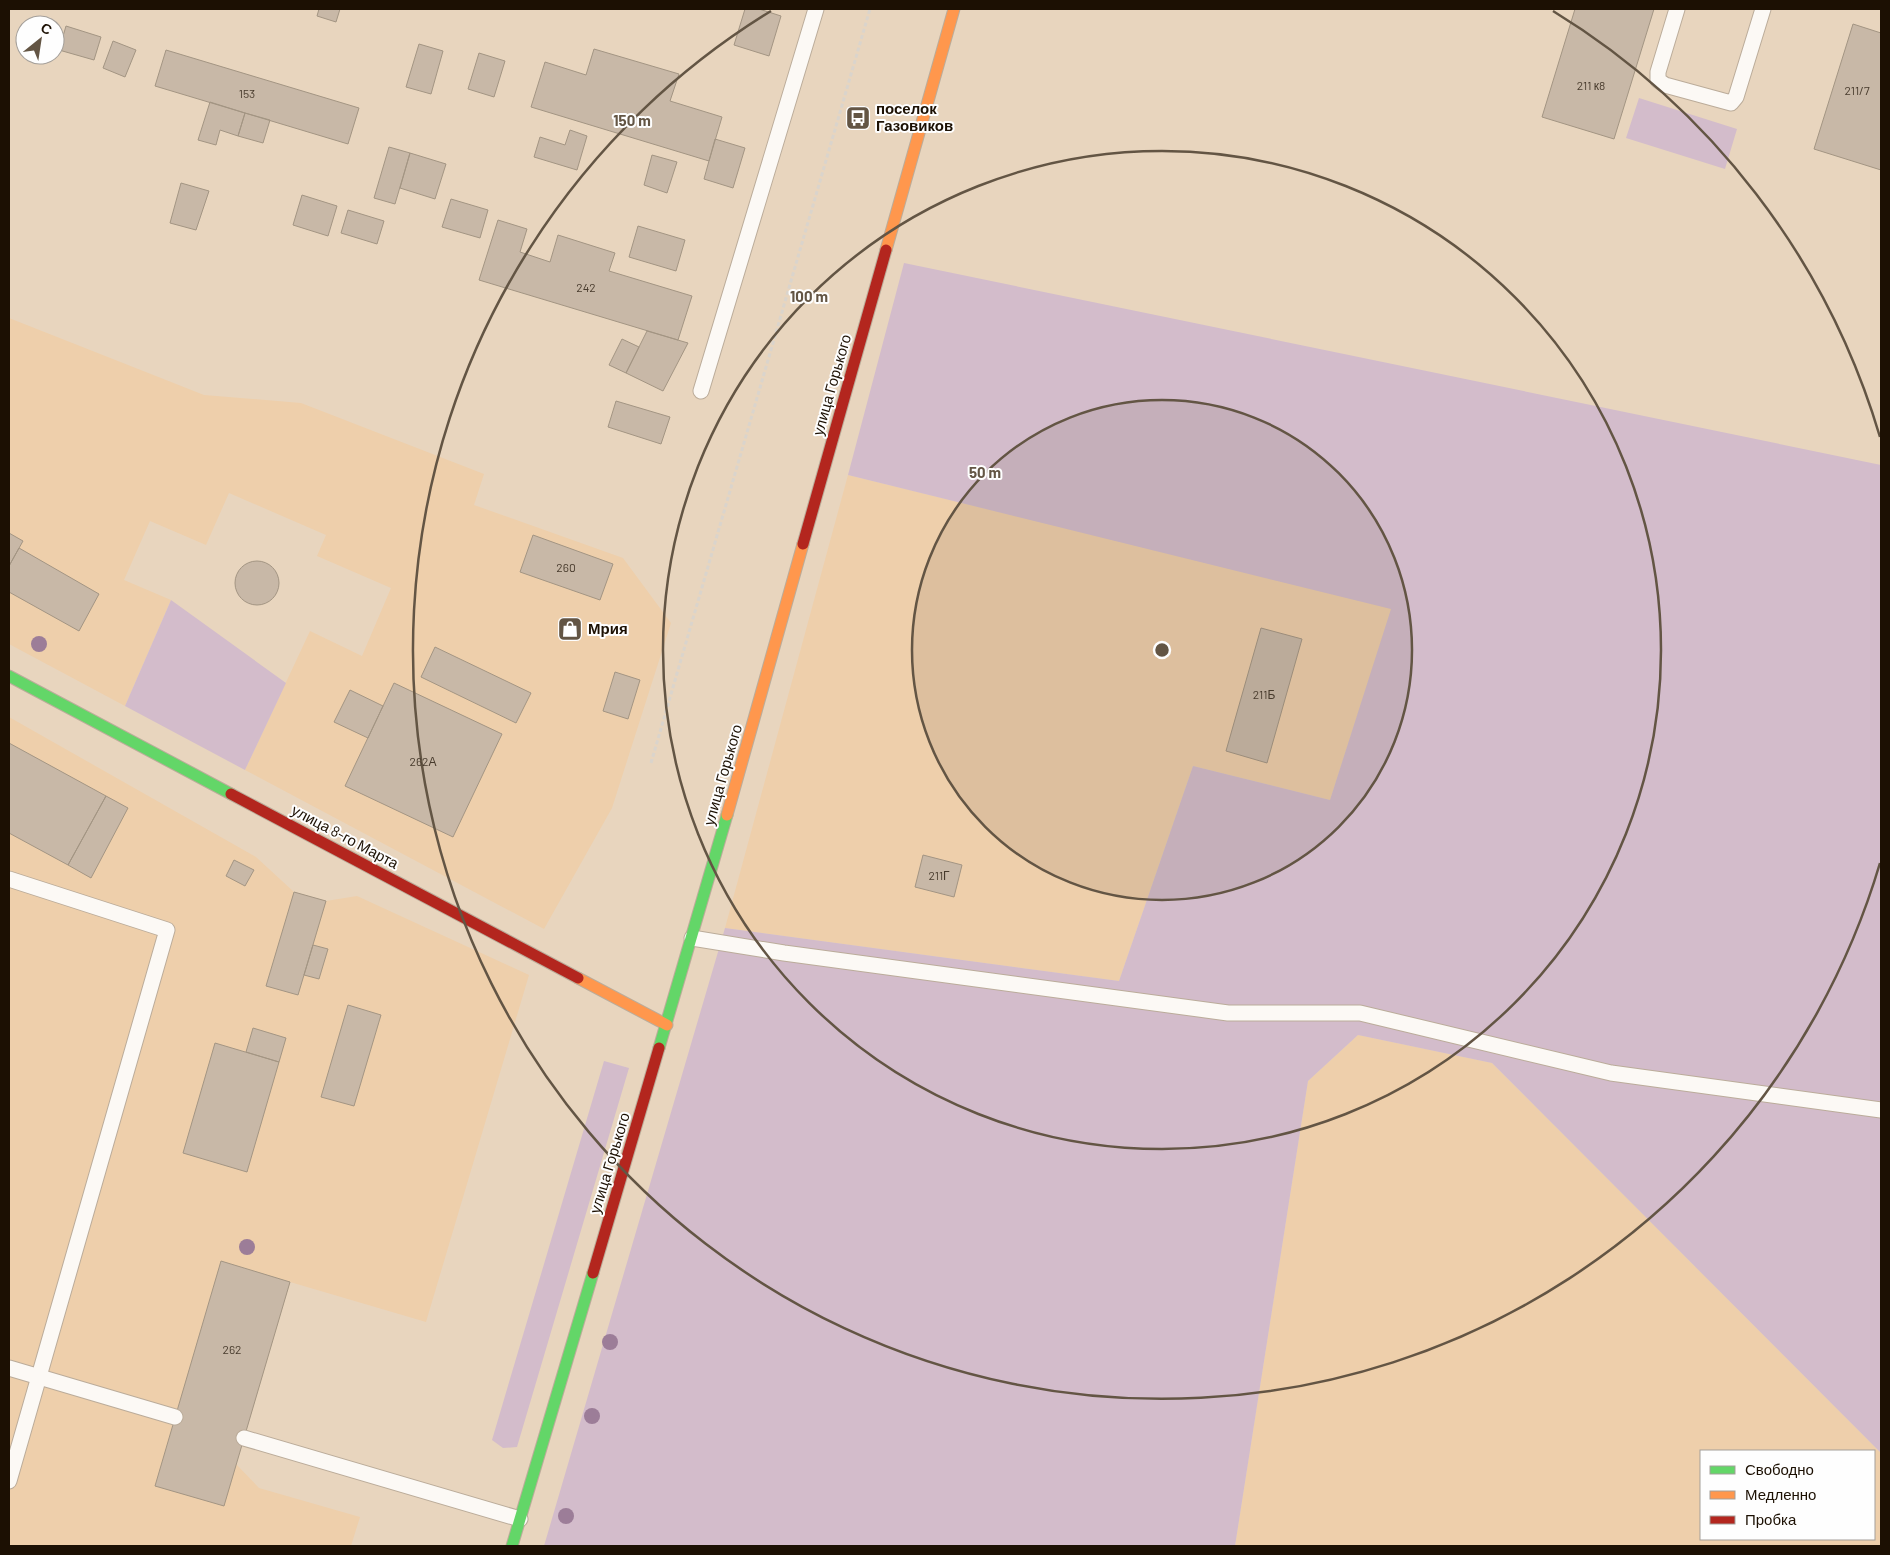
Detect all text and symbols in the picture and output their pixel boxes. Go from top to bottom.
north arrow [15,15,65,65]
text: С [38,18,55,38]
house number: 211 к8 [1577,78,1605,92]
house number: 211/7 [1844,83,1870,97]
house number: 153 [239,86,255,100]
place label: поселок Газовиков [876,99,953,134]
bus stop icon: поселок Газовиков [845,105,871,131]
text: 150 m [613,111,651,129]
house number: 242 [576,280,596,294]
text: 100 m [790,287,828,305]
street label: улица Горького [808,332,854,437]
text: 50 m [969,463,1001,481]
house number: 260 [556,560,576,574]
shop icon: Мрия [557,616,583,642]
place label: Мрия [588,619,628,637]
centre of rings [1153,641,1171,659]
house number: 211Б [1253,687,1275,701]
street label: улица Горького [699,722,745,827]
house number: 262А [409,754,437,768]
street label: улица 8-го Марта [289,800,403,872]
house number: 211Г [928,868,950,882]
street label: улица Горького [585,1110,633,1215]
house number: 262 [222,1342,242,1356]
legend [1700,1450,1875,1540]
text: Свободно [1745,1460,1814,1478]
text: Медленно [1745,1485,1816,1503]
text: Пробка [1745,1510,1797,1528]

